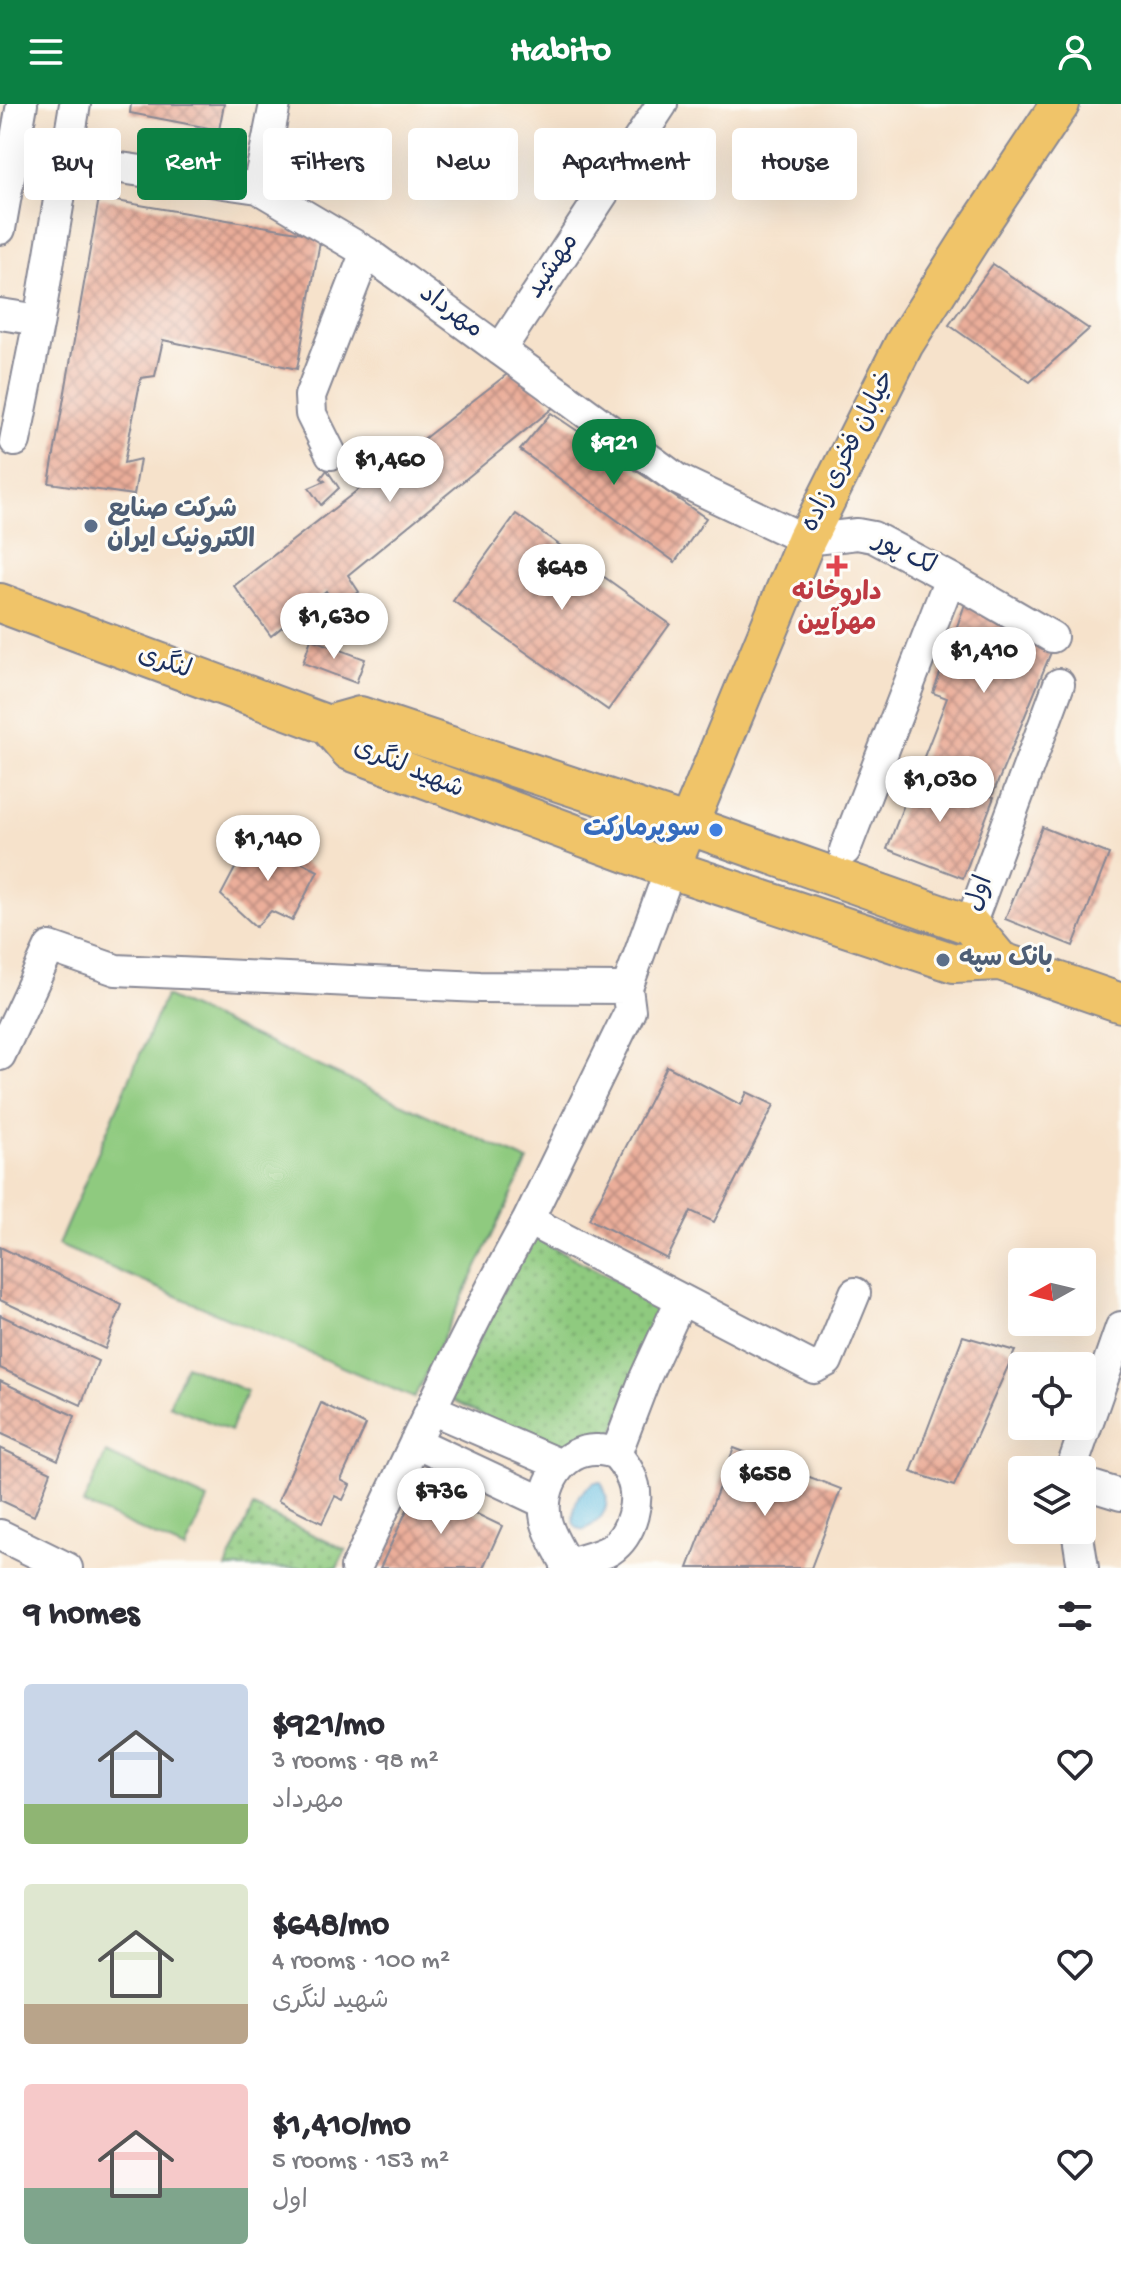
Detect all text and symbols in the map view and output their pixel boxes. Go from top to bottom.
icon: menu [24,30,68,74]
icon: person [1053,30,1097,74]
text: Habito [510,31,611,74]
chip: Buy [24,128,121,200]
chip: Rent [137,128,247,200]
chip: Filters [263,128,392,200]
chip: New [408,128,518,200]
chip: Apartment [534,128,716,200]
chip: House [732,128,857,200]
street label: مهشید [521,228,587,306]
street label: مهرداد [412,279,488,347]
street label: خیابان فخری زاده [796,366,904,538]
pin: $921 [567,419,661,487]
text: $921 [590,429,638,460]
pin: $1,460 [325,436,455,504]
text: $1,460 [355,446,425,477]
place label: شرکت صنایع الکترونیک ایران [107,496,255,557]
marker: شرکت صنایع الکترونیک ایران [82,517,100,535]
street label: لک پور [866,525,940,584]
pin: $648 [515,544,609,612]
text: $648 [536,554,588,585]
marker: داروخانه مهرآیین [828,557,846,575]
place label: داروخانه مهرآیین [792,579,882,640]
pin: $1,630 [269,593,399,661]
text: $1,630 [298,603,370,634]
pin: $1,410 [919,627,1049,695]
street label: لنگری [133,636,196,688]
text: $1,410 [950,637,1018,668]
street label: شهید لنگری [348,729,469,807]
pin: $1,030 [875,756,1005,824]
text: $1,030 [903,766,977,797]
pin: $1,140 [203,815,333,883]
place label: سوپرمارکت [583,815,700,846]
marker: سوپرمارکت [707,821,725,839]
text: $1,140 [234,825,302,856]
street label: اول [960,872,1002,916]
place label: بانک سپه [959,944,1053,976]
marker: بانک سپه [934,951,952,969]
north arrow [1008,1248,1096,1336]
map controls [1008,1248,1096,1544]
button: locate [1008,1352,1096,1440]
pin: $658 [718,1450,812,1518]
button: layers [1008,1456,1096,1544]
text: $658 [739,1460,791,1491]
pin: $736 [394,1468,488,1536]
text: $736 [415,1478,467,1509]
icon: filters [1053,1594,1097,1638]
text: 9 homes [24,1596,139,1636]
text: $921/mo [272,1707,385,1747]
icon: home [88,1716,184,1812]
icon: heart [1053,1742,1097,1786]
text: 3 rooms · 98 m² [272,1747,439,1778]
text: مهرداد [272,1787,344,1818]
text: $648/mo [272,1907,389,1947]
icon: home [88,1916,184,2012]
icon: heart [1053,1942,1097,1986]
text: 4 rooms · 100 m² [272,1947,450,1978]
text: شهید لنگری [272,1987,389,2018]
text: $1,410/mo [272,2107,411,2147]
icon: home [88,2116,184,2212]
icon: heart [1053,2142,1097,2186]
text: 5 rooms · 153 m² [272,2147,449,2178]
text: اول [272,2187,308,2218]

